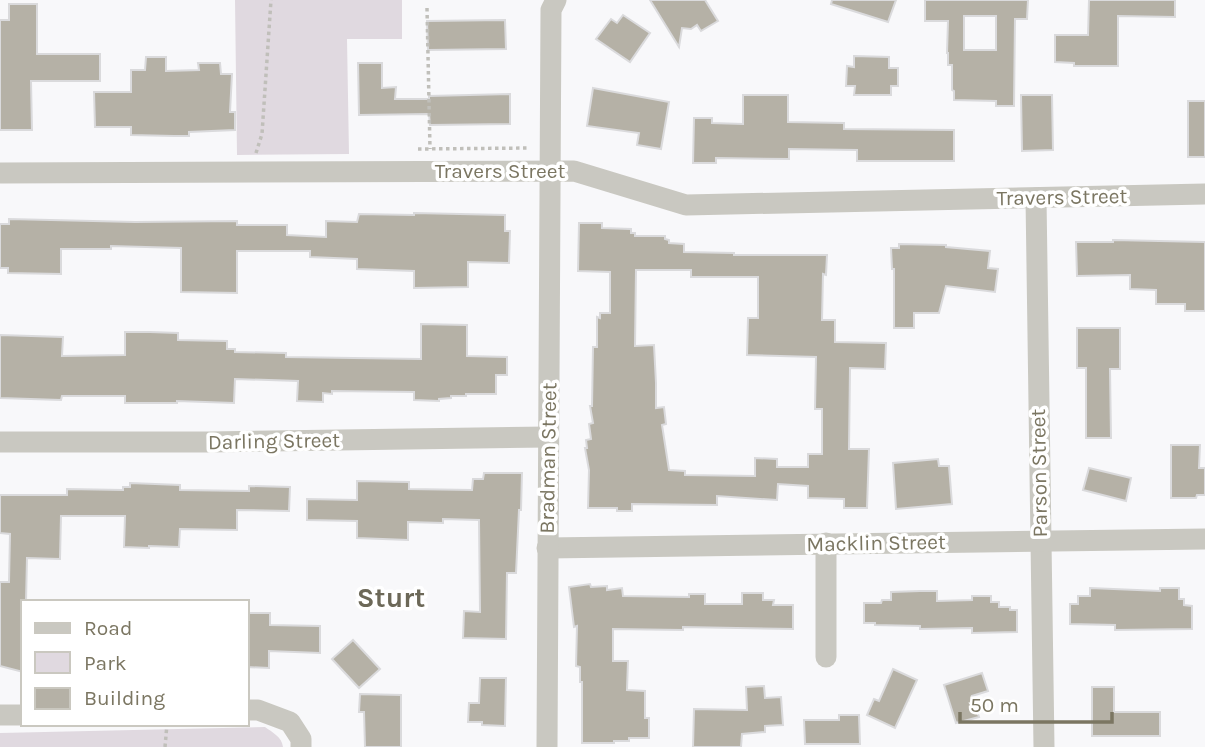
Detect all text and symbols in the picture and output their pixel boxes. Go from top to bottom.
street label: Travers Street [435,159,565,183]
street label: Travers Street [996,184,1128,210]
street label: Bradman Street [535,382,561,534]
street label: Parson Street [1026,408,1052,537]
street label: Darling Street [208,428,340,454]
street label: Macklin Street [806,530,946,556]
district label: Sturt [357,581,425,614]
legend [21,600,248,726]
text: Road [84,616,132,640]
text: Park [84,651,127,675]
scale bar [960,680,1112,724]
text: Building [84,686,165,710]
text: 50 m [970,693,1019,717]

